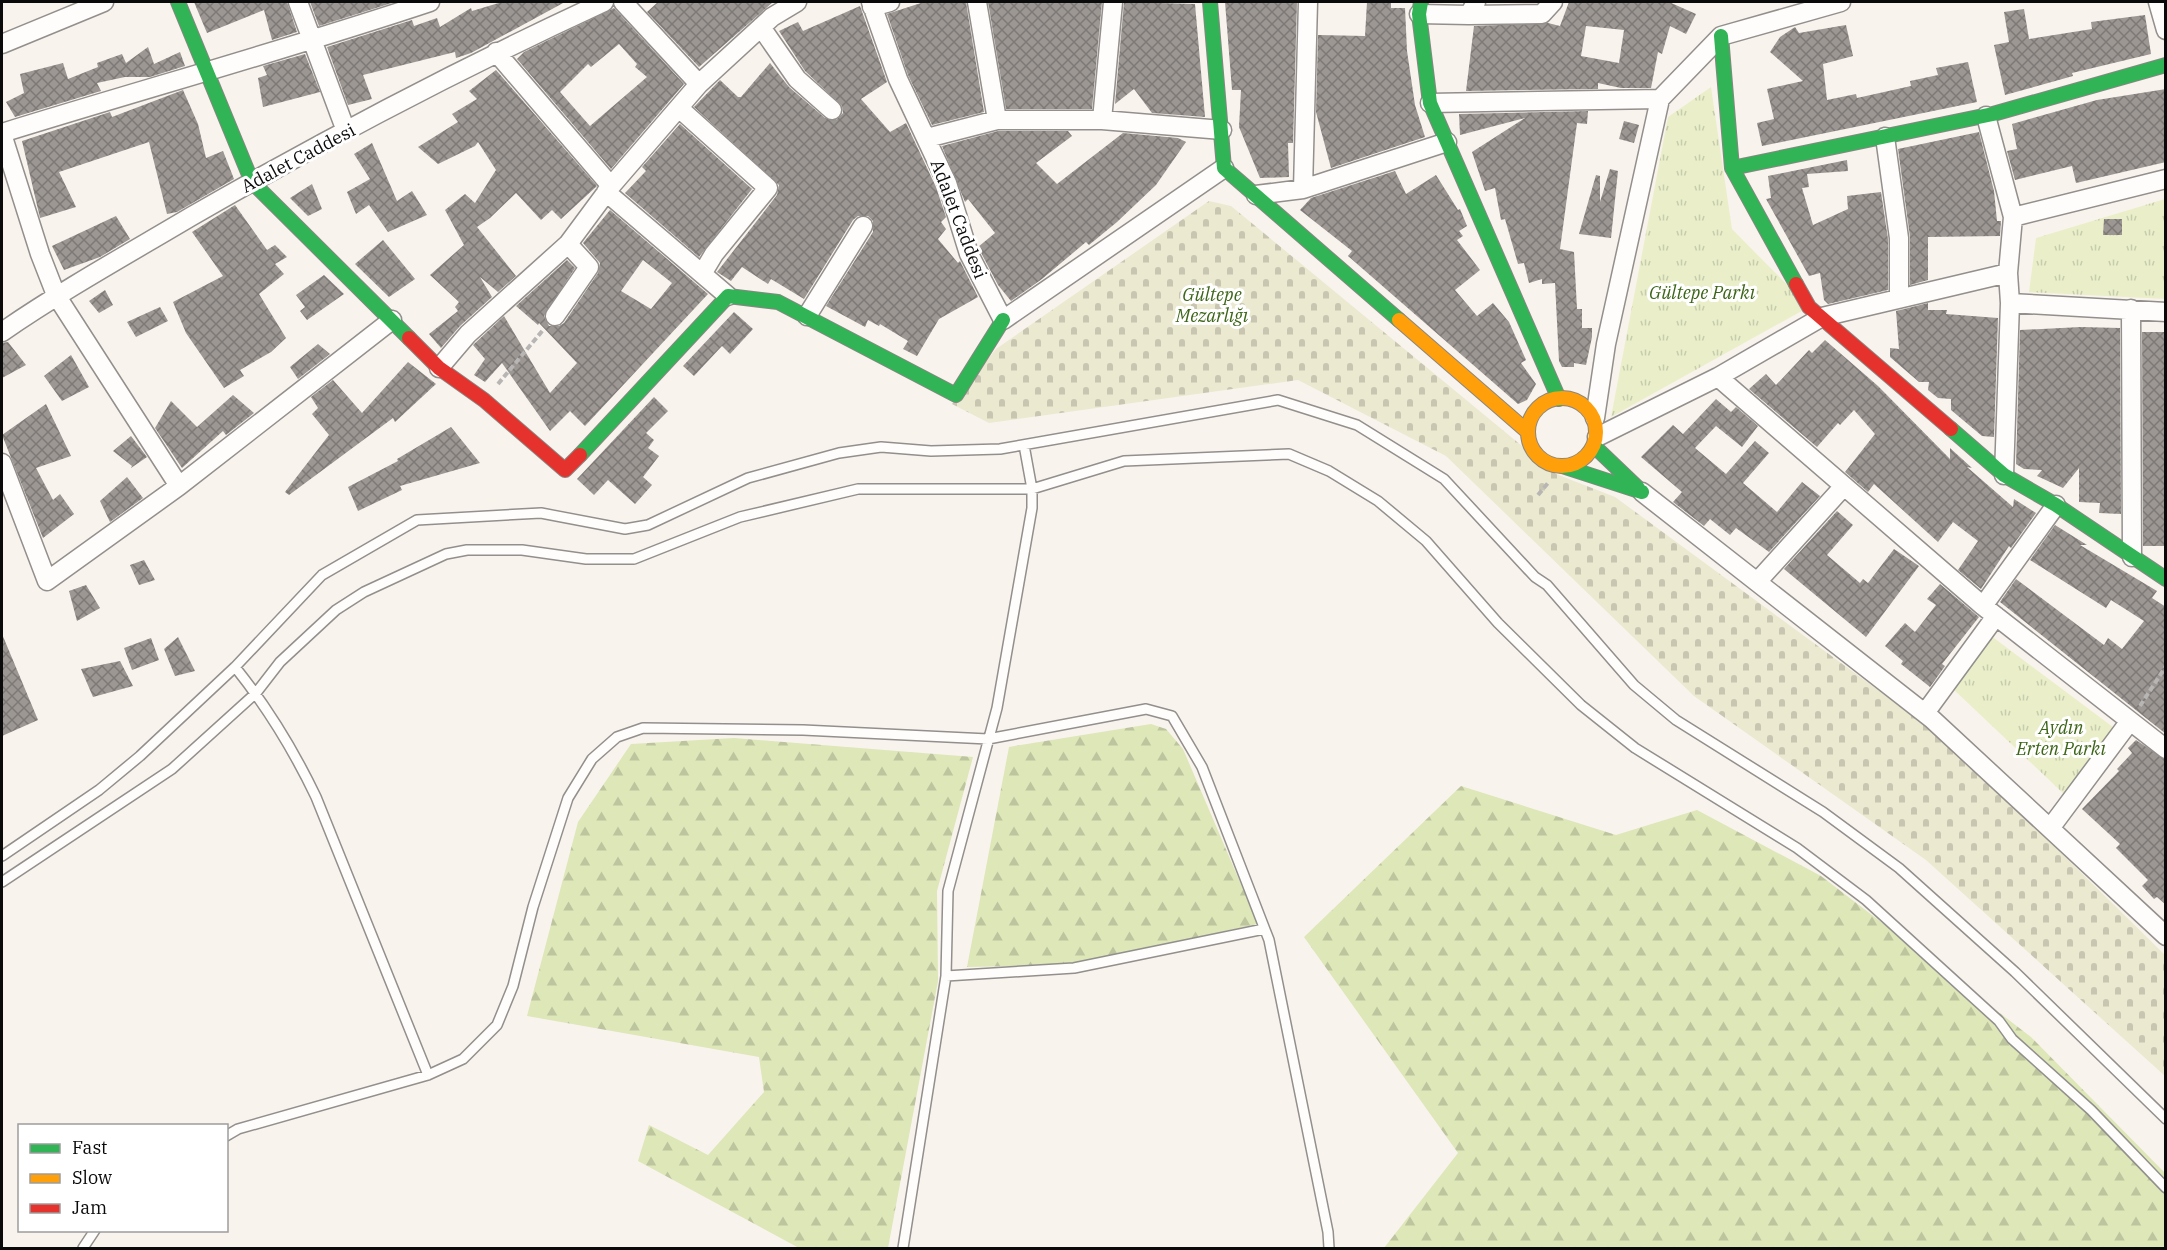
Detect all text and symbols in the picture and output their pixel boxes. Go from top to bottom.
street label: Adalet Caddesi [237,118,359,198]
street label: Adalet Caddesi [926,156,992,282]
park label: Gültepe Parkı [1649,281,1756,304]
park label: Gültepe Mezarlığı [1175,283,1249,327]
park label: Aydın Erten Parkı [2015,716,2106,760]
legend [18,1124,228,1232]
text: Fast [72,1136,107,1159]
text: Slow [72,1166,112,1189]
text: Jam [72,1196,107,1219]

